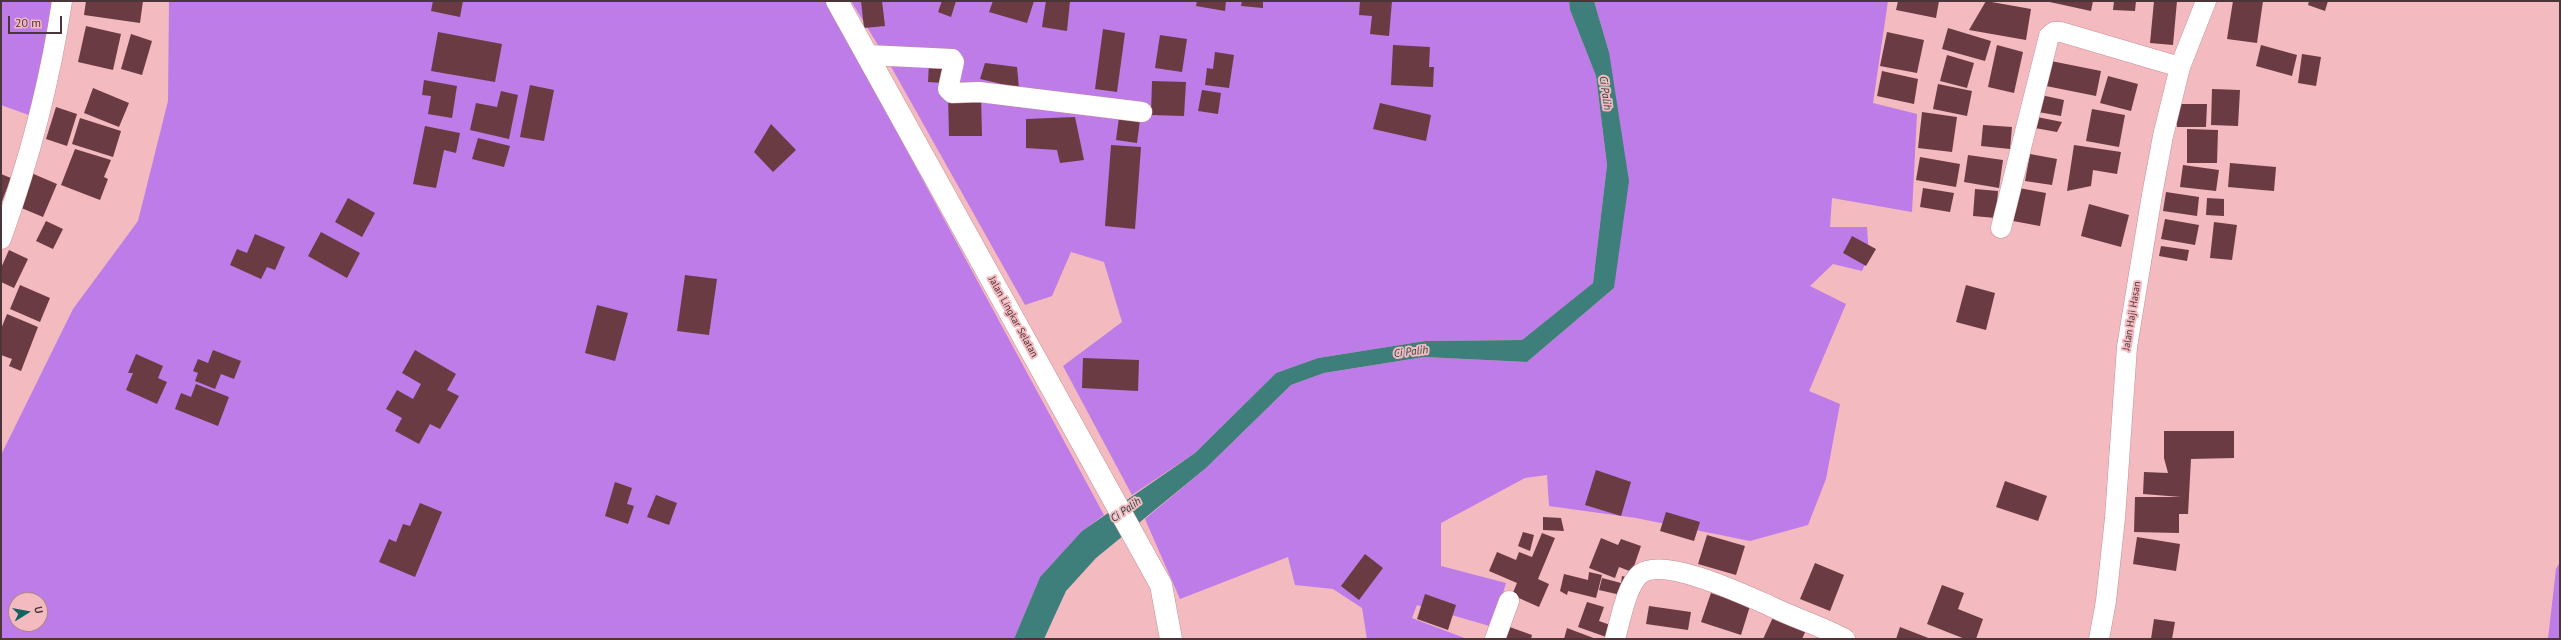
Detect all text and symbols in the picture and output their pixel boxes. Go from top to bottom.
scale bar [10,8,64,34]
text: 20 m [15,15,41,30]
water label: Ci Palih [1596,75,1614,111]
street label: Jalan Lingkar Selatan [986,275,1040,359]
street label: Jalan Haji Hasan [2121,281,2143,351]
water label: Ci Palih [1393,343,1429,361]
water label: Ci Palih [1108,495,1144,525]
north arrow [8,592,48,632]
text: U [31,605,46,615]

